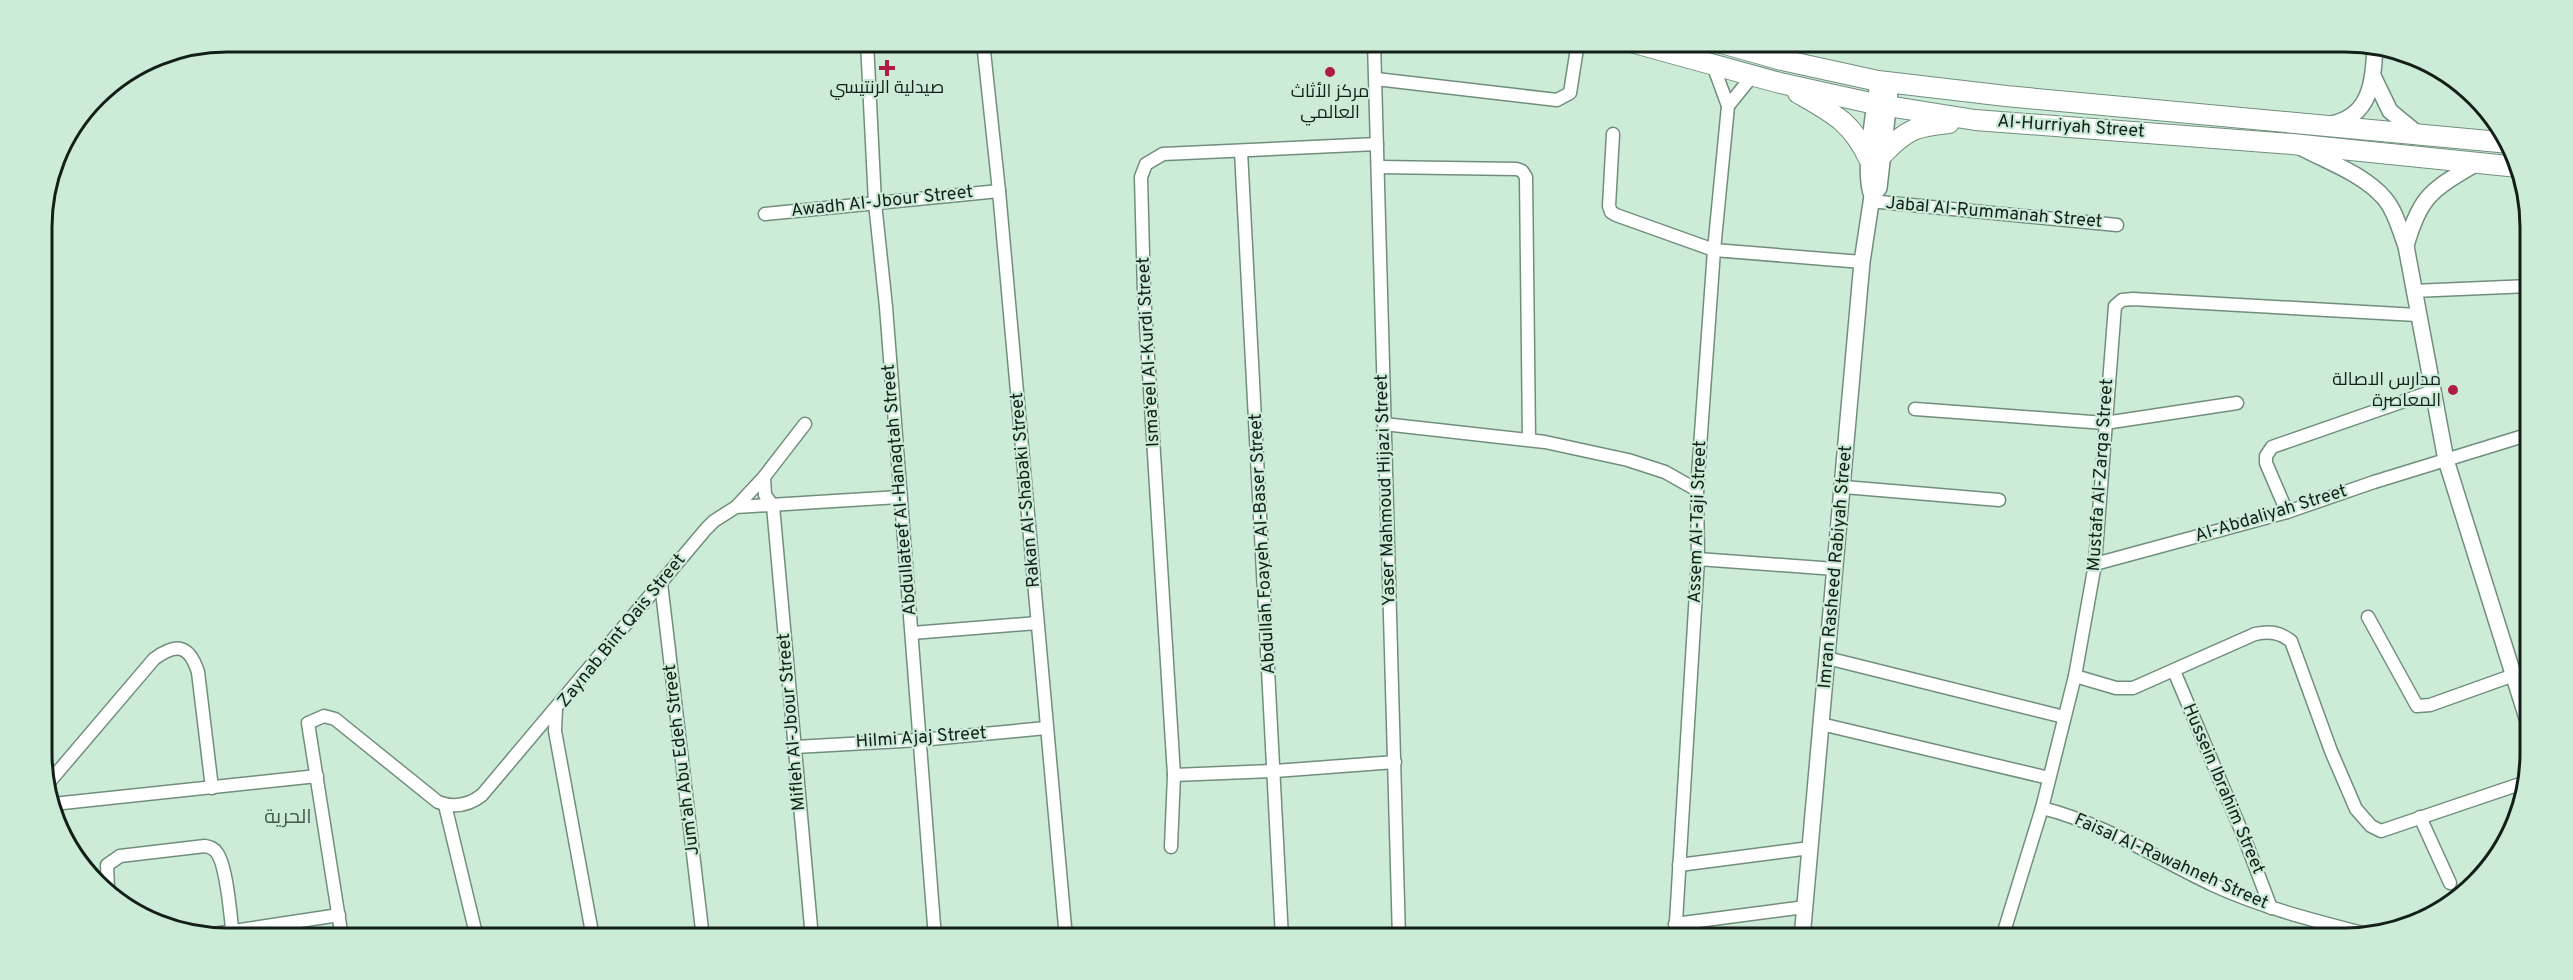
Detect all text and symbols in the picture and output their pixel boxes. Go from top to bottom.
marker: صيدلية الرنتيسي [880,61,894,75]
marker: مركز الأثاث العالمي [1323,65,1337,79]
place label: صيدلية الرنتيسي [830,77,944,100]
place label: مركز الأثاث العالمي [1291,81,1369,126]
street label: Al-Hurriyah Street [1997,110,2145,144]
street label: Awadh Al-Jbour Street [790,181,974,223]
street label: Jabal Al-Rummanah Street [1885,192,2103,234]
street label: Isma‘eel Al-Kurdi Street [1133,256,1165,448]
street label: Abdullateef Al-Hanaqtah Street [878,363,922,617]
place label: مدارس الاصالة المعاصرة [2332,369,2441,413]
street label: Yaser Mahmoud Hijazi Street [1370,374,1402,606]
street label: Mustafa Al-Zarqa Street [2083,378,2119,572]
marker: مدارس الاصالة المعاصرة [2446,383,2460,397]
street label: Rakan Al-Shabaki Street [1006,391,1046,589]
street label: Abdullah Foayeh Al-Baser Street [1245,413,1281,675]
street label: Assem Al-Taji Street [1684,440,1712,604]
street label: Imran Rasheed Rabiyah Street [1814,444,1858,690]
street label: Al-Abdaliyah Street [2192,480,2350,548]
street label: Zaynab Bint Qais Street [553,549,691,713]
street label: Mifleh Al-Jbour Street [773,632,811,812]
street label: Jum‘ah Abu Edeh Street [659,663,705,857]
street label: Hussein Ibrahim Street [2177,700,2269,878]
street label: Hilmi Ajaj Street [855,722,987,754]
district label: الحرية [264,805,312,831]
street label: Faisal Al-Rawahneh Street [2070,809,2272,915]

